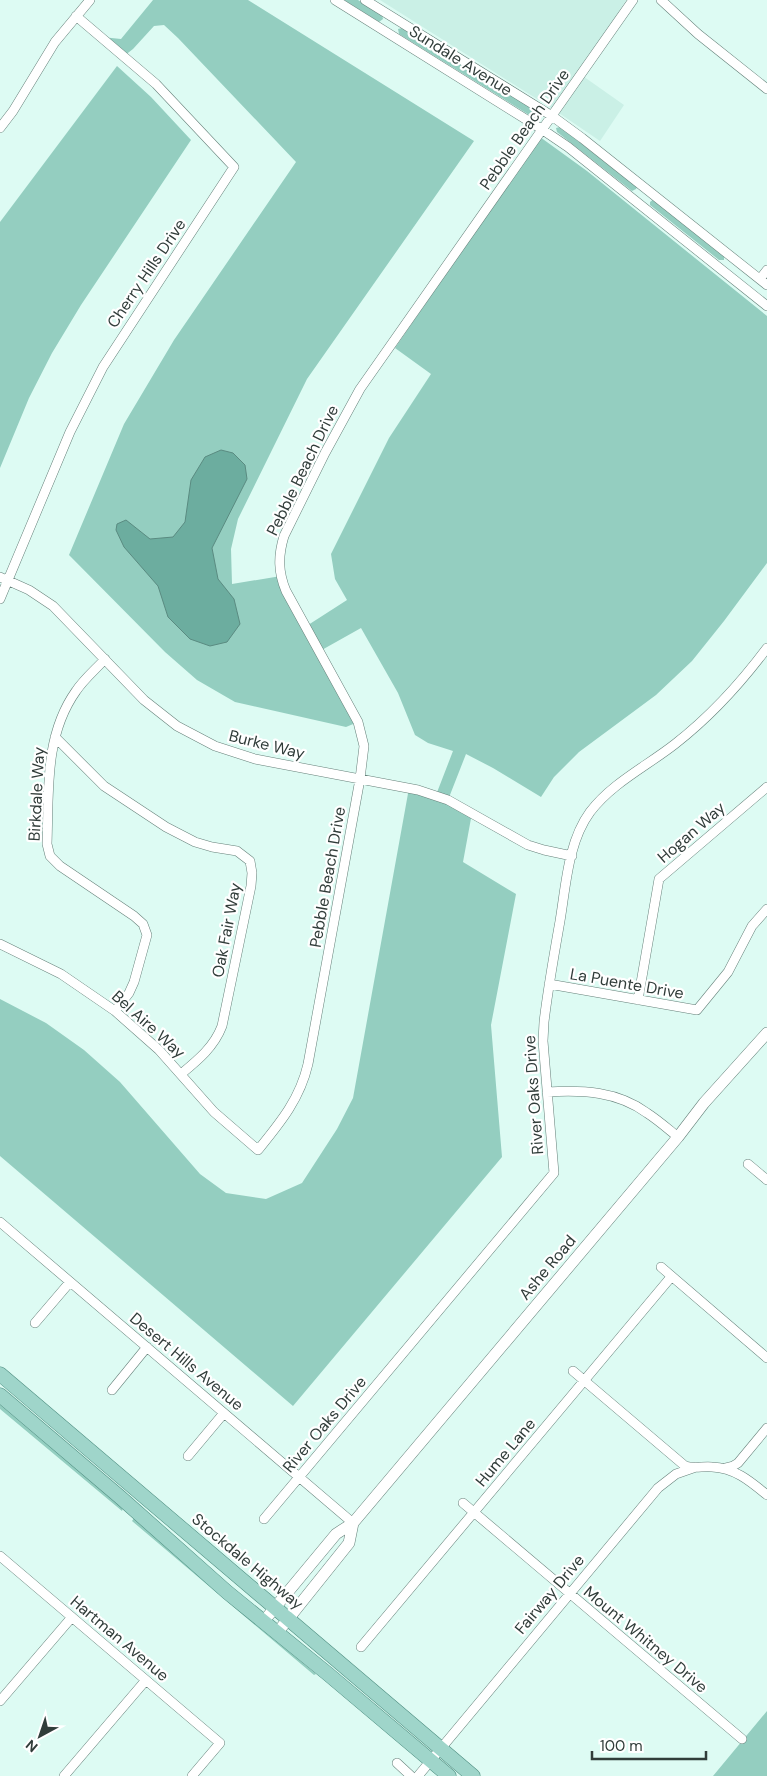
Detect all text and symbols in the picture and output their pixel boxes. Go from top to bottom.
street label: Sundale Avenue [405,20,516,101]
street label: Pebble Beach Drive [475,65,574,194]
street label: Cherry Hills Drive [102,215,191,332]
street label: Pebble Beach Drive [262,401,343,539]
street label: Burke Way [227,725,307,764]
street label: Birkdale Way [24,746,49,842]
street label: Hogan Way [653,797,730,868]
street label: Pebble Beach Drive [305,805,350,949]
street label: Oak Fair Way [207,881,246,979]
street label: La Puente Drive [568,963,686,1004]
street label: Bel Aire Way [107,986,190,1063]
street label: River Oaks Drive [519,1035,548,1155]
street label: Ashe Road [514,1231,581,1304]
street label: Desert Hills Avenue [125,1308,248,1415]
street label: River Oaks Drive [278,1372,371,1477]
street label: Hume Lane [471,1414,540,1491]
street label: Stockdale Highway [188,1509,308,1614]
street label: Fairway Drive [510,1550,589,1639]
street label: Mount Whitney Drive [579,1581,712,1697]
street label: Hartman Avenue [66,1591,173,1686]
north arrow [15,1711,65,1761]
scale bar [592,1728,706,1760]
text: N [22,1736,41,1756]
text: 100 m [600,1736,643,1756]

